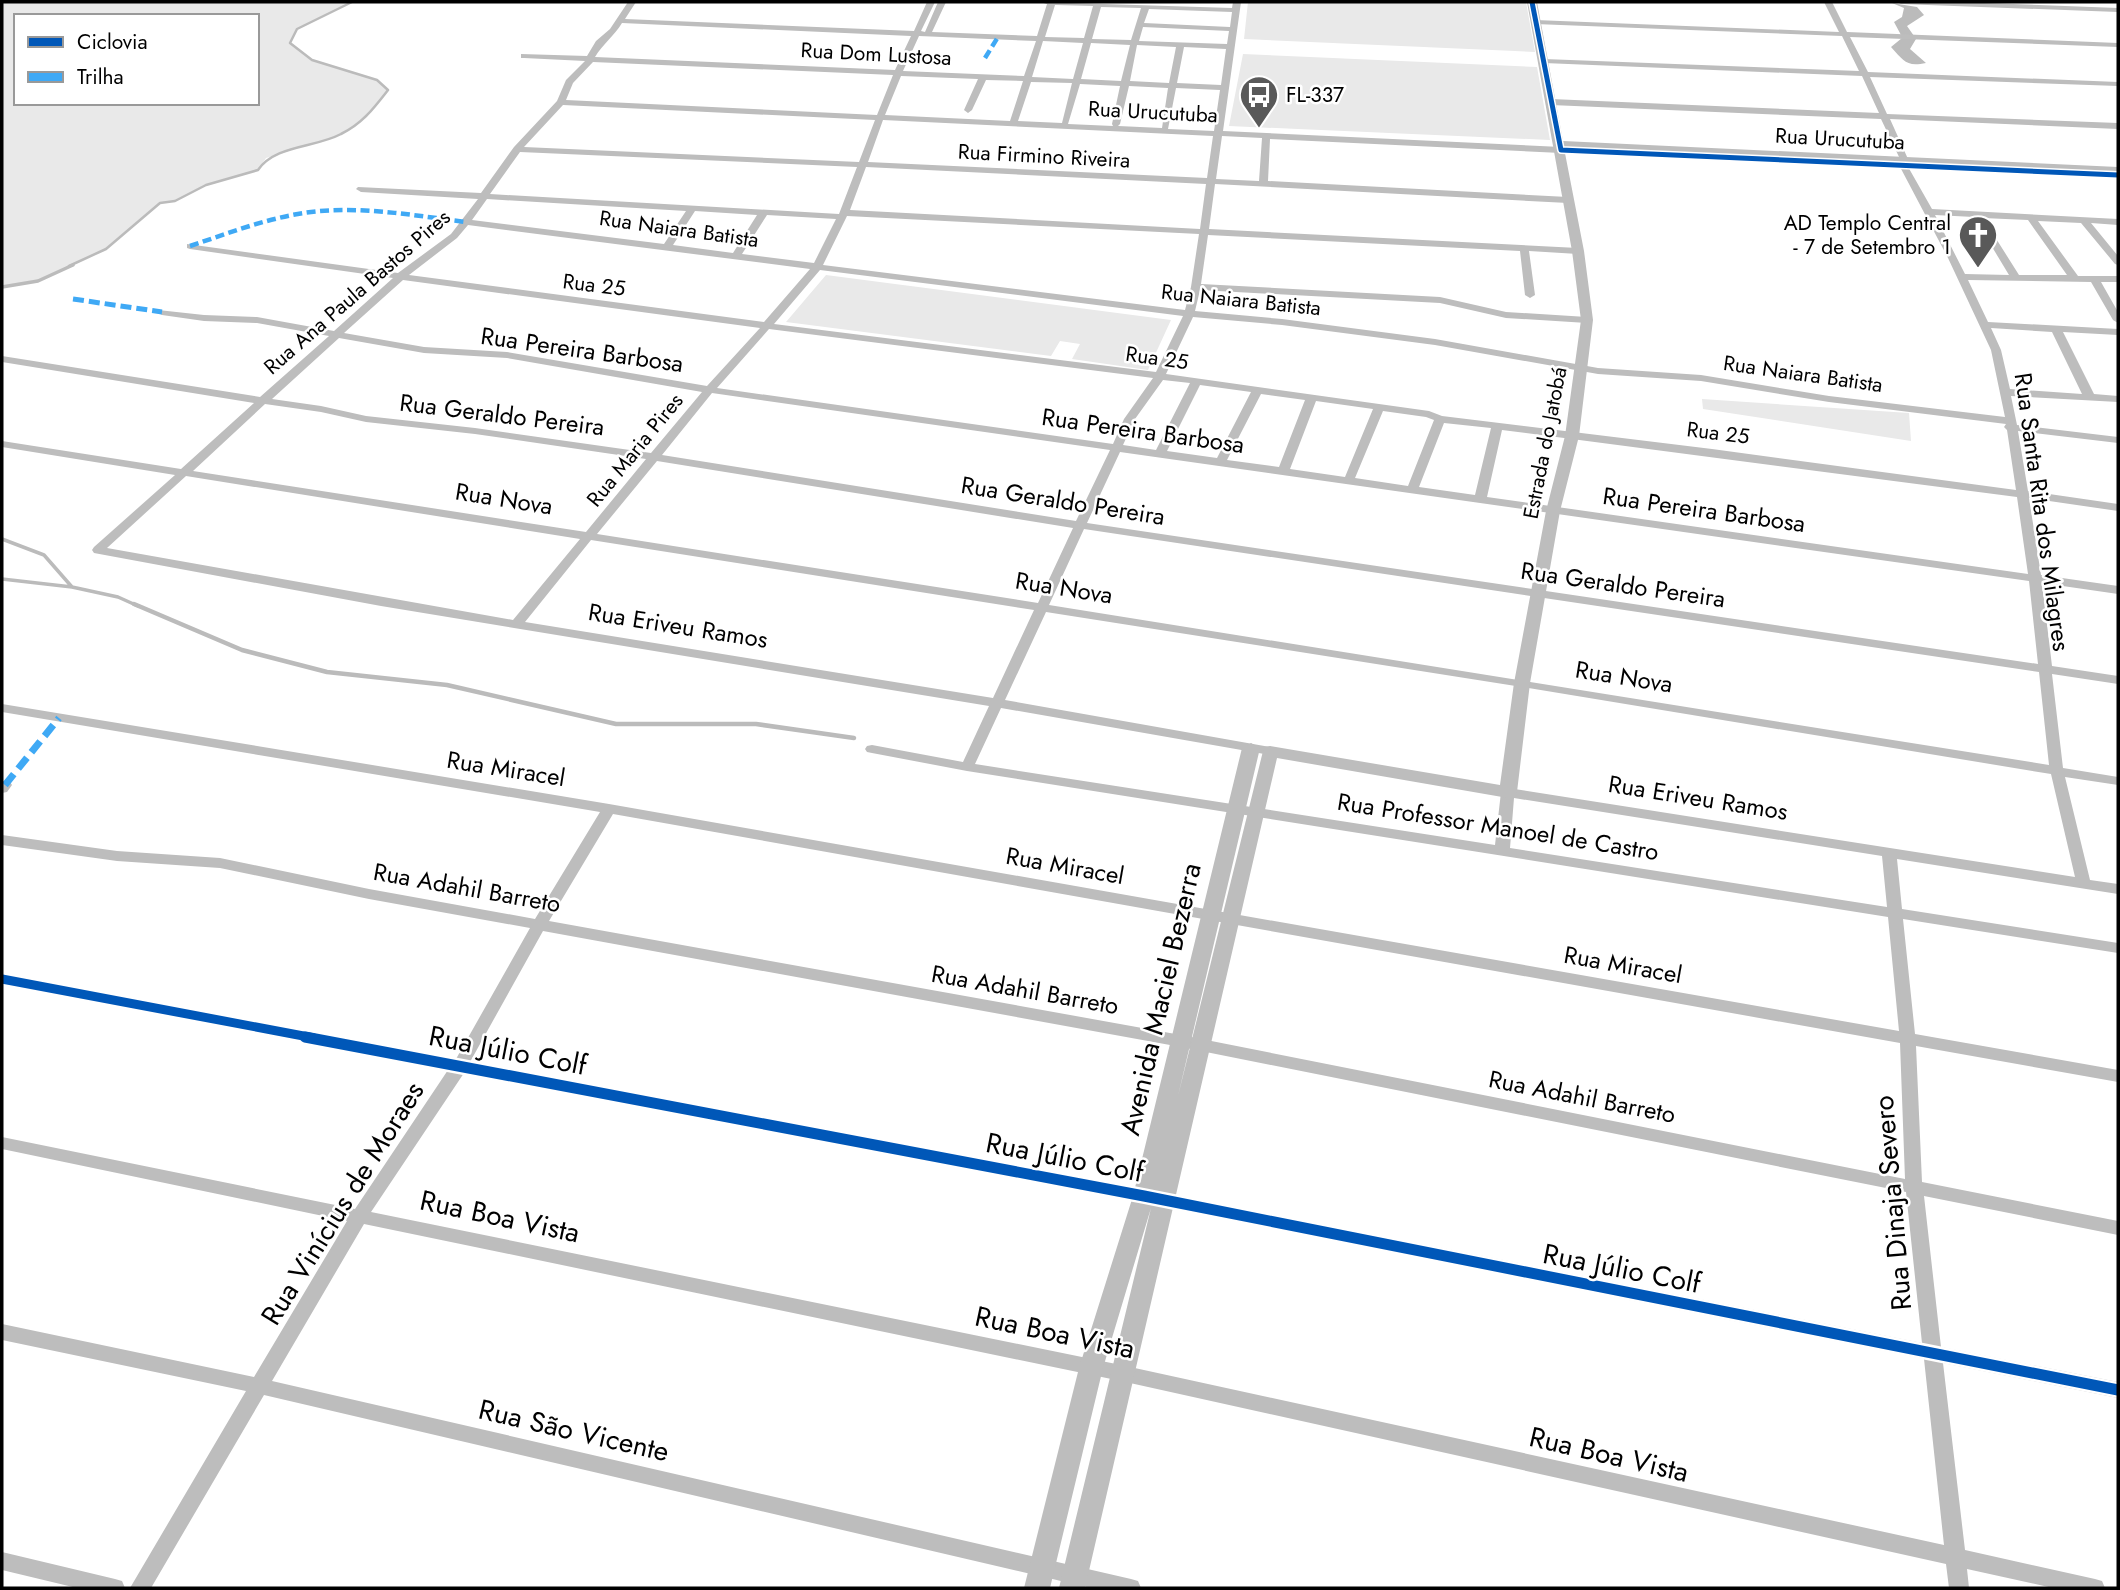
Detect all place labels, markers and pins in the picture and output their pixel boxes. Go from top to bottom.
bus stop icon: FL-337 [1238,74,1280,129]
place label: FL-337 [1286,80,1344,110]
place label: AD Templo Central - 7 de Setembro 1 [1784,208,1951,262]
church icon: AD Templo Central - 7 de Setembro 1 [1957,214,1999,269]

